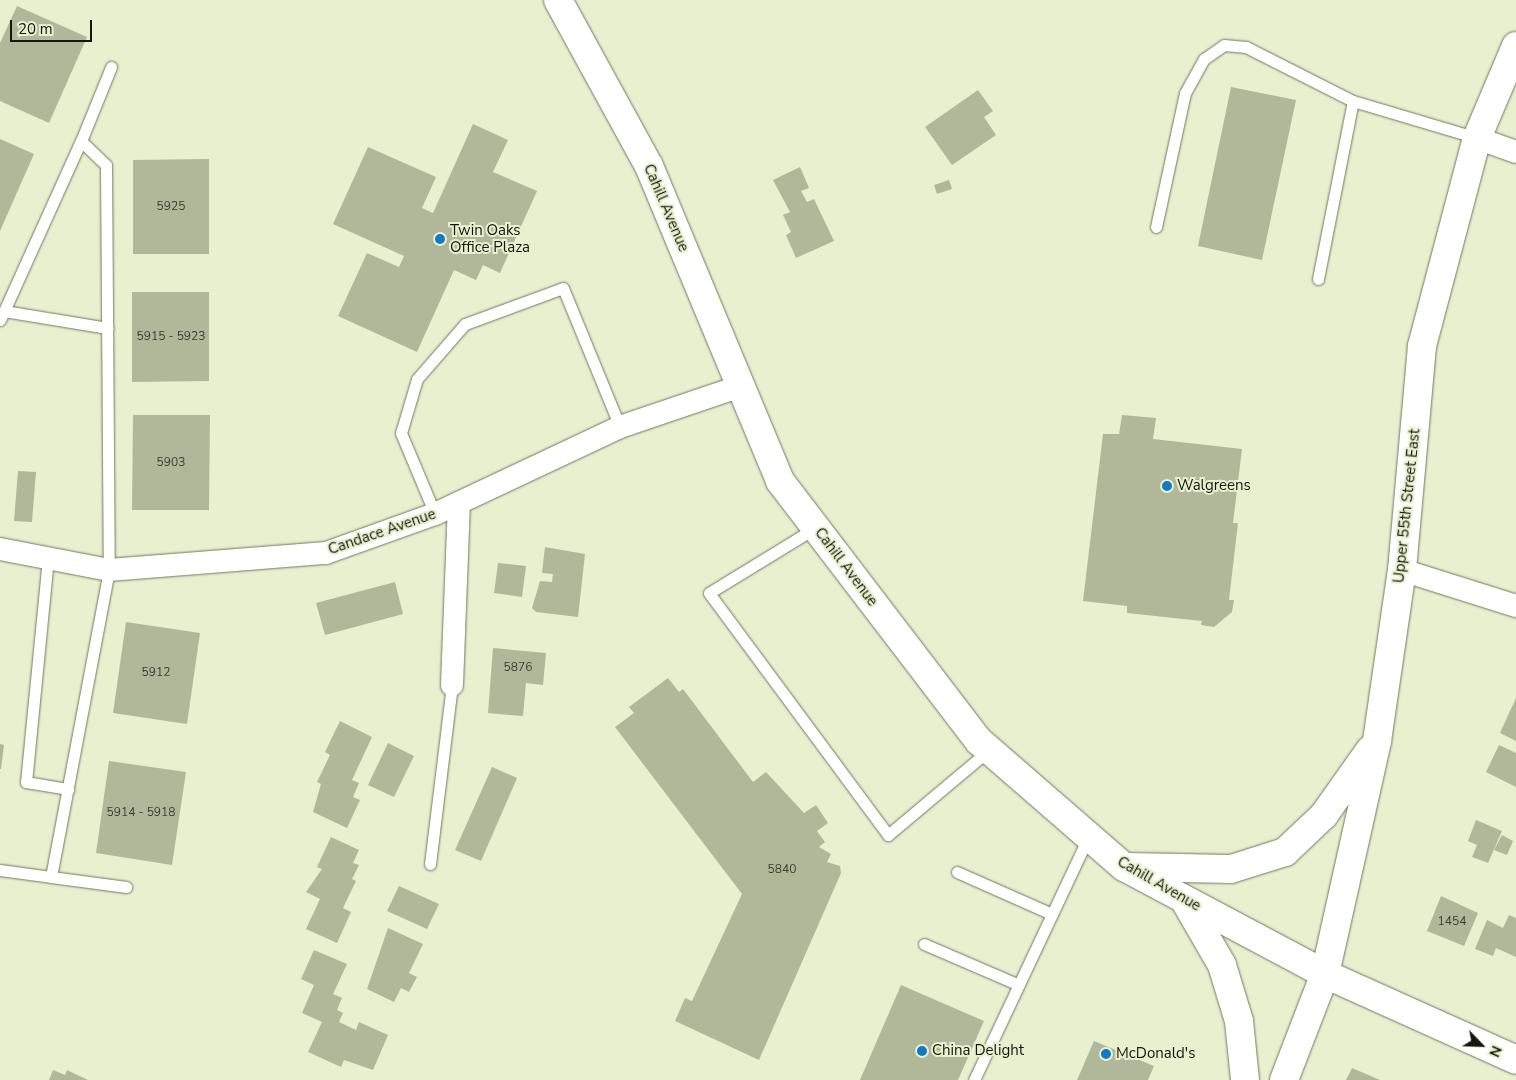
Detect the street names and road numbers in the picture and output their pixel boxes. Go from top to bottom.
street label: Cahill Avenue [639,161,693,255]
street label: Upper 55th Street East [1390,428,1424,584]
street label: Candace Avenue [326,505,438,559]
street label: Cahill Avenue [811,524,881,610]
street label: Cahill Avenue [1114,853,1204,915]

